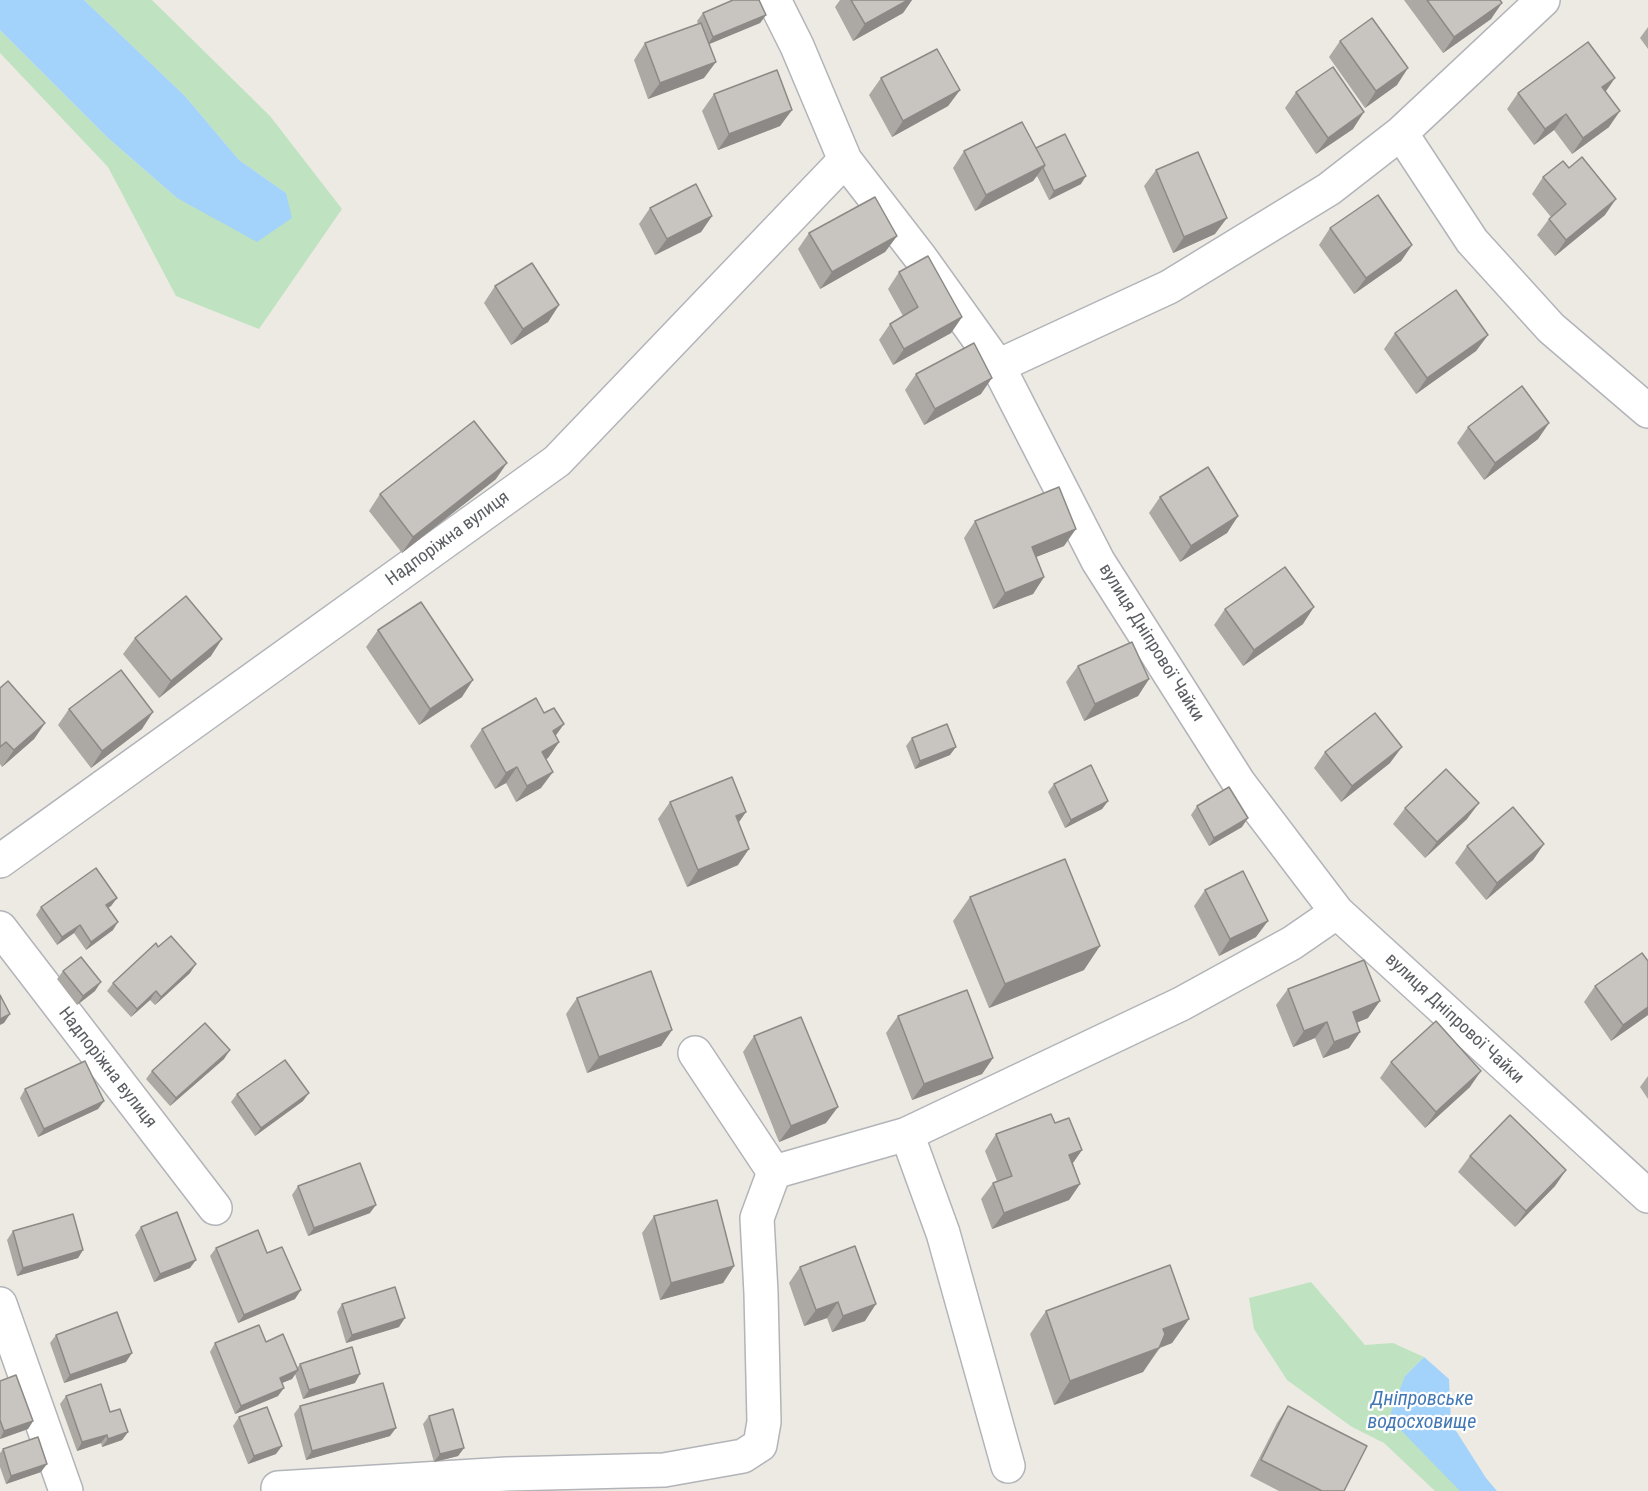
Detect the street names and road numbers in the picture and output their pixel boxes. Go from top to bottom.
street label: Надпоріжна вулиця [382,487,514,591]
street label: вулиця Дніпрової Чайки [1094,560,1208,726]
street label: вулиця Дніпрової Чайки [1380,949,1528,1089]
street label: Надпоріжна вулиця [53,1003,161,1133]

